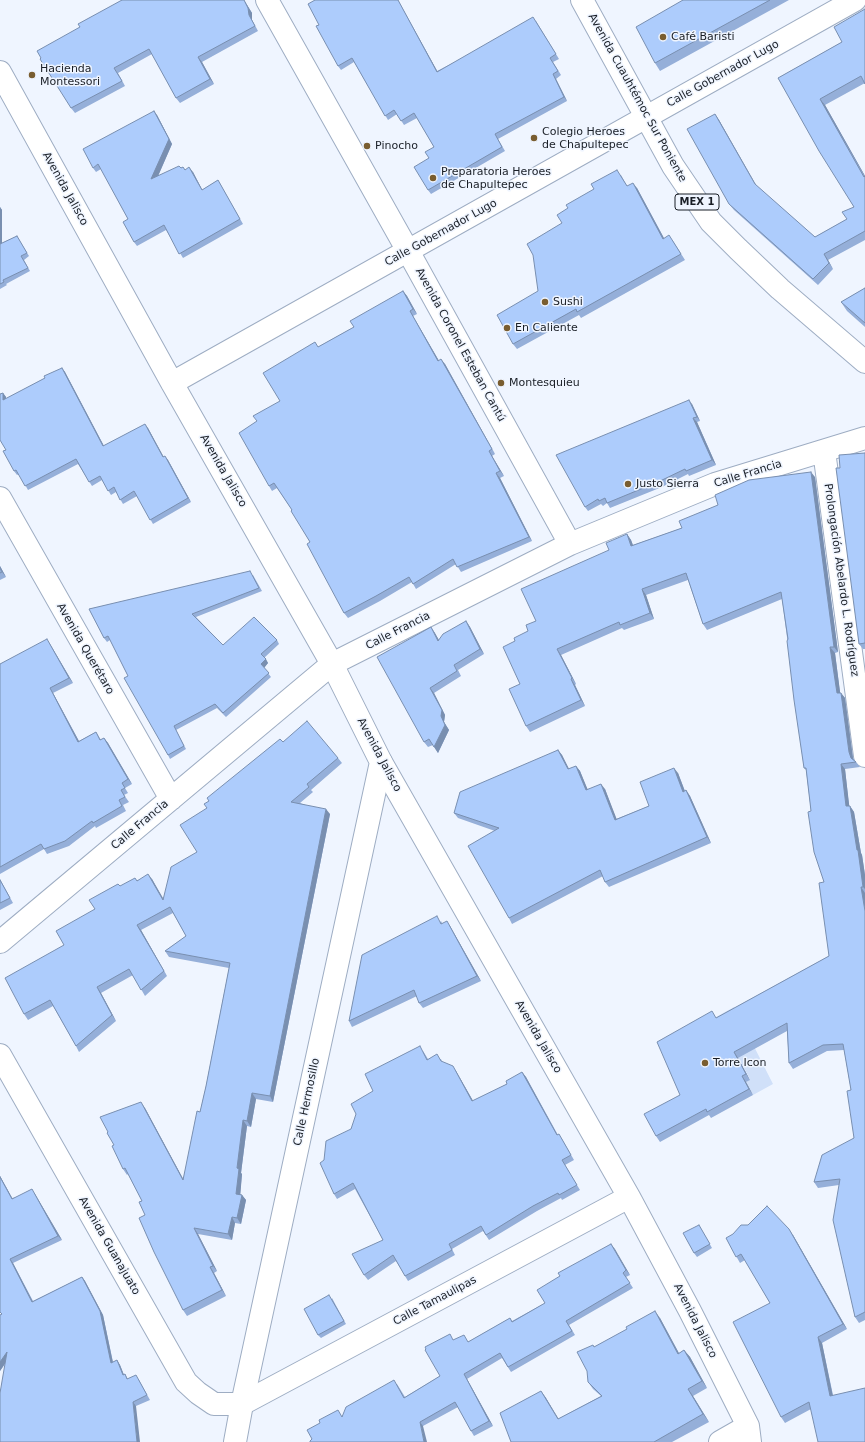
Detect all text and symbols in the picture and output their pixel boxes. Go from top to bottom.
street label: Avenida Cuauhtémoc Sur Poniente [585,11,689,185]
place label: Café Baristi [671,30,735,44]
marker: Café Baristi [658,32,668,42]
street label: Calle Gobernador Lugo [665,38,781,110]
place label: Hacienda Montessori [40,62,100,88]
marker: Hacienda Montessori [27,70,37,80]
place label: Colegio Heroes de Chapultepec [542,125,629,151]
marker: Colegio Heroes de Chapultepec [529,133,539,143]
place label: Pinocho [375,139,418,153]
marker: Pinocho [362,141,372,151]
street label: Avenida Jalisco [39,150,91,228]
place label: Preparatoria Heroes de Chapultepec [441,165,551,191]
marker: Preparatoria Heroes de Chapultepec [428,173,438,183]
road number: MEX 1 [675,194,719,210]
street label: Calle Gobernador Lugo [383,197,499,269]
street label: Avenida Coronel Esteban Cantú [412,266,508,424]
place label: Sushi [553,295,583,309]
marker: Sushi [540,297,550,307]
place label: En Caliente [515,321,578,335]
marker: En Caliente [502,323,512,333]
place label: Montesquieu [509,376,580,390]
marker: Montesquieu [496,378,506,388]
street label: Avenida Jalisco [197,432,249,510]
street label: Calle Francia [712,457,784,491]
place label: Justo Sierra [636,477,699,491]
marker: Justo Sierra [623,479,633,489]
street label: Prolongación Abelardo L. Rodríguez [821,483,861,677]
street label: Avenida Querétaro [54,601,116,697]
street label: Calle Francia [364,609,432,653]
street label: Avenida Jalisco [354,716,404,794]
street label: Calle Francia [109,797,171,853]
street label: Avenida Jalisco [512,998,564,1076]
place label: Torre Icon [713,1056,766,1070]
street label: Calle Hermosillo [291,1057,323,1147]
marker: Torre Icon [700,1058,710,1068]
street label: Avenida Guanajuato [75,1195,143,1297]
street label: Calle Tamaulipas [391,1273,479,1329]
street label: Avenida Jalisco [671,1281,719,1361]

